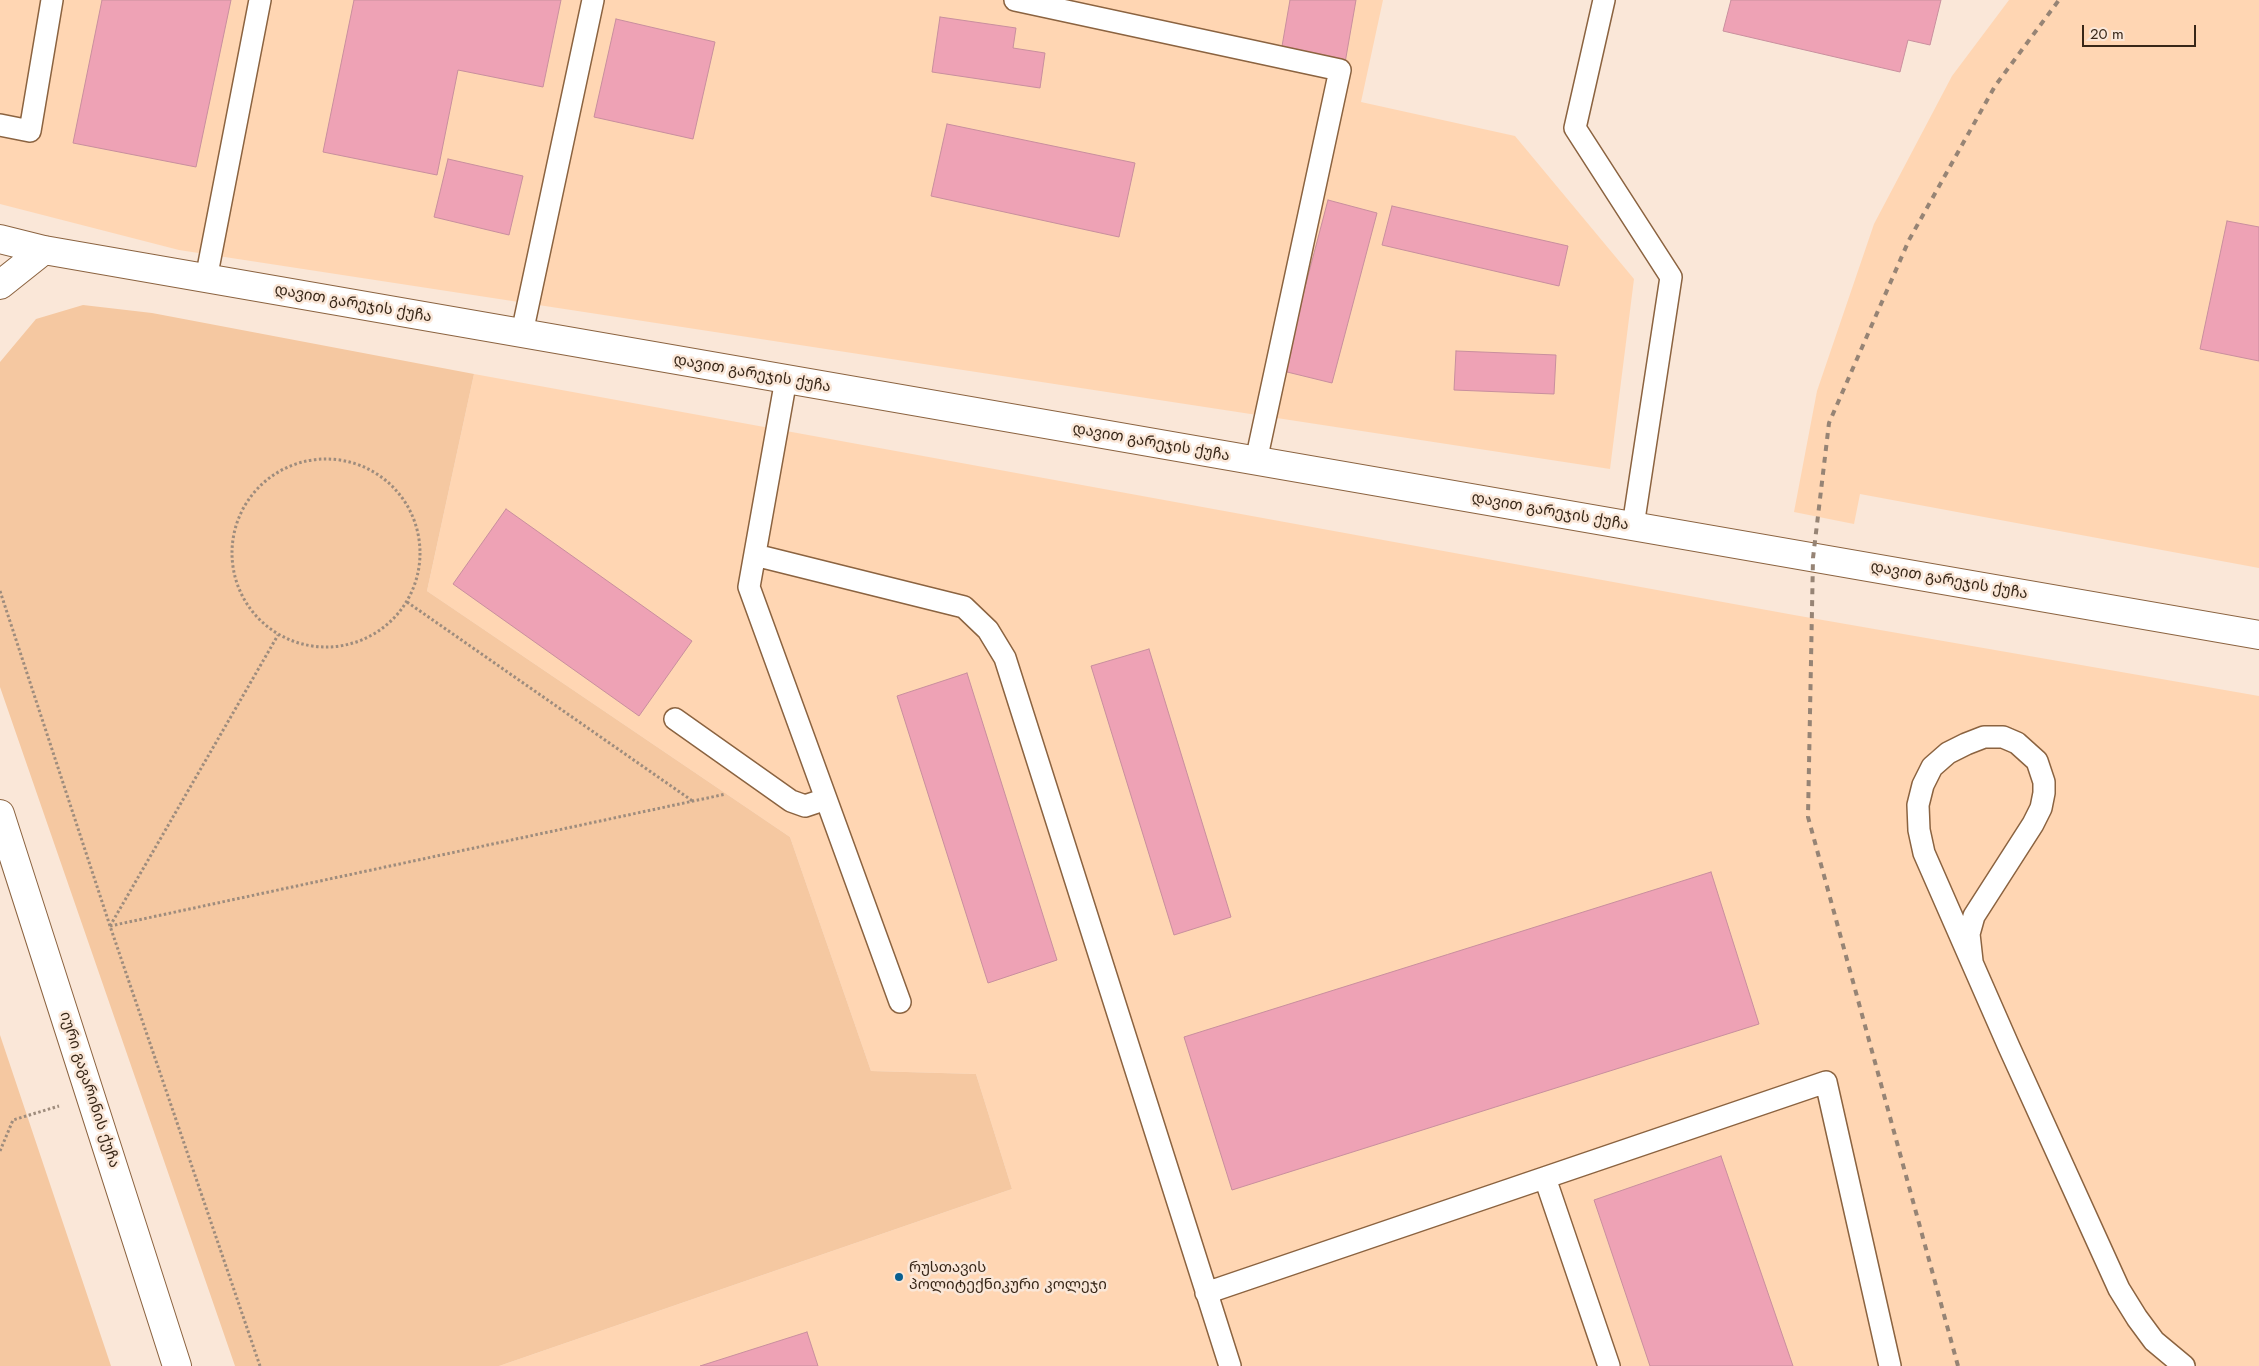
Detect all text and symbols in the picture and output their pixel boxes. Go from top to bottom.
scale bar [2084,15,2198,47]
text: 20 m [2090,23,2124,45]
street label: დავით გარეჯის ქუჩა [273,281,433,327]
street label: დავით გარეჯის ქუჩა [672,351,832,397]
street label: დავით გარეჯის ქუჩა [1071,420,1231,466]
street label: დავით გარეჯის ქუჩა [1470,489,1630,535]
street label: დავით გარეჯის ქუჩა [1869,558,2029,604]
street label: იური გაგარინის ქუჩა [55,1010,123,1170]
place label: რუსთავის პოლიტექნიკური კოლეჯი [909,1259,1107,1294]
marker: რუსთავის პოლიტექნიკური კოლეჯი [893,1271,905,1283]

